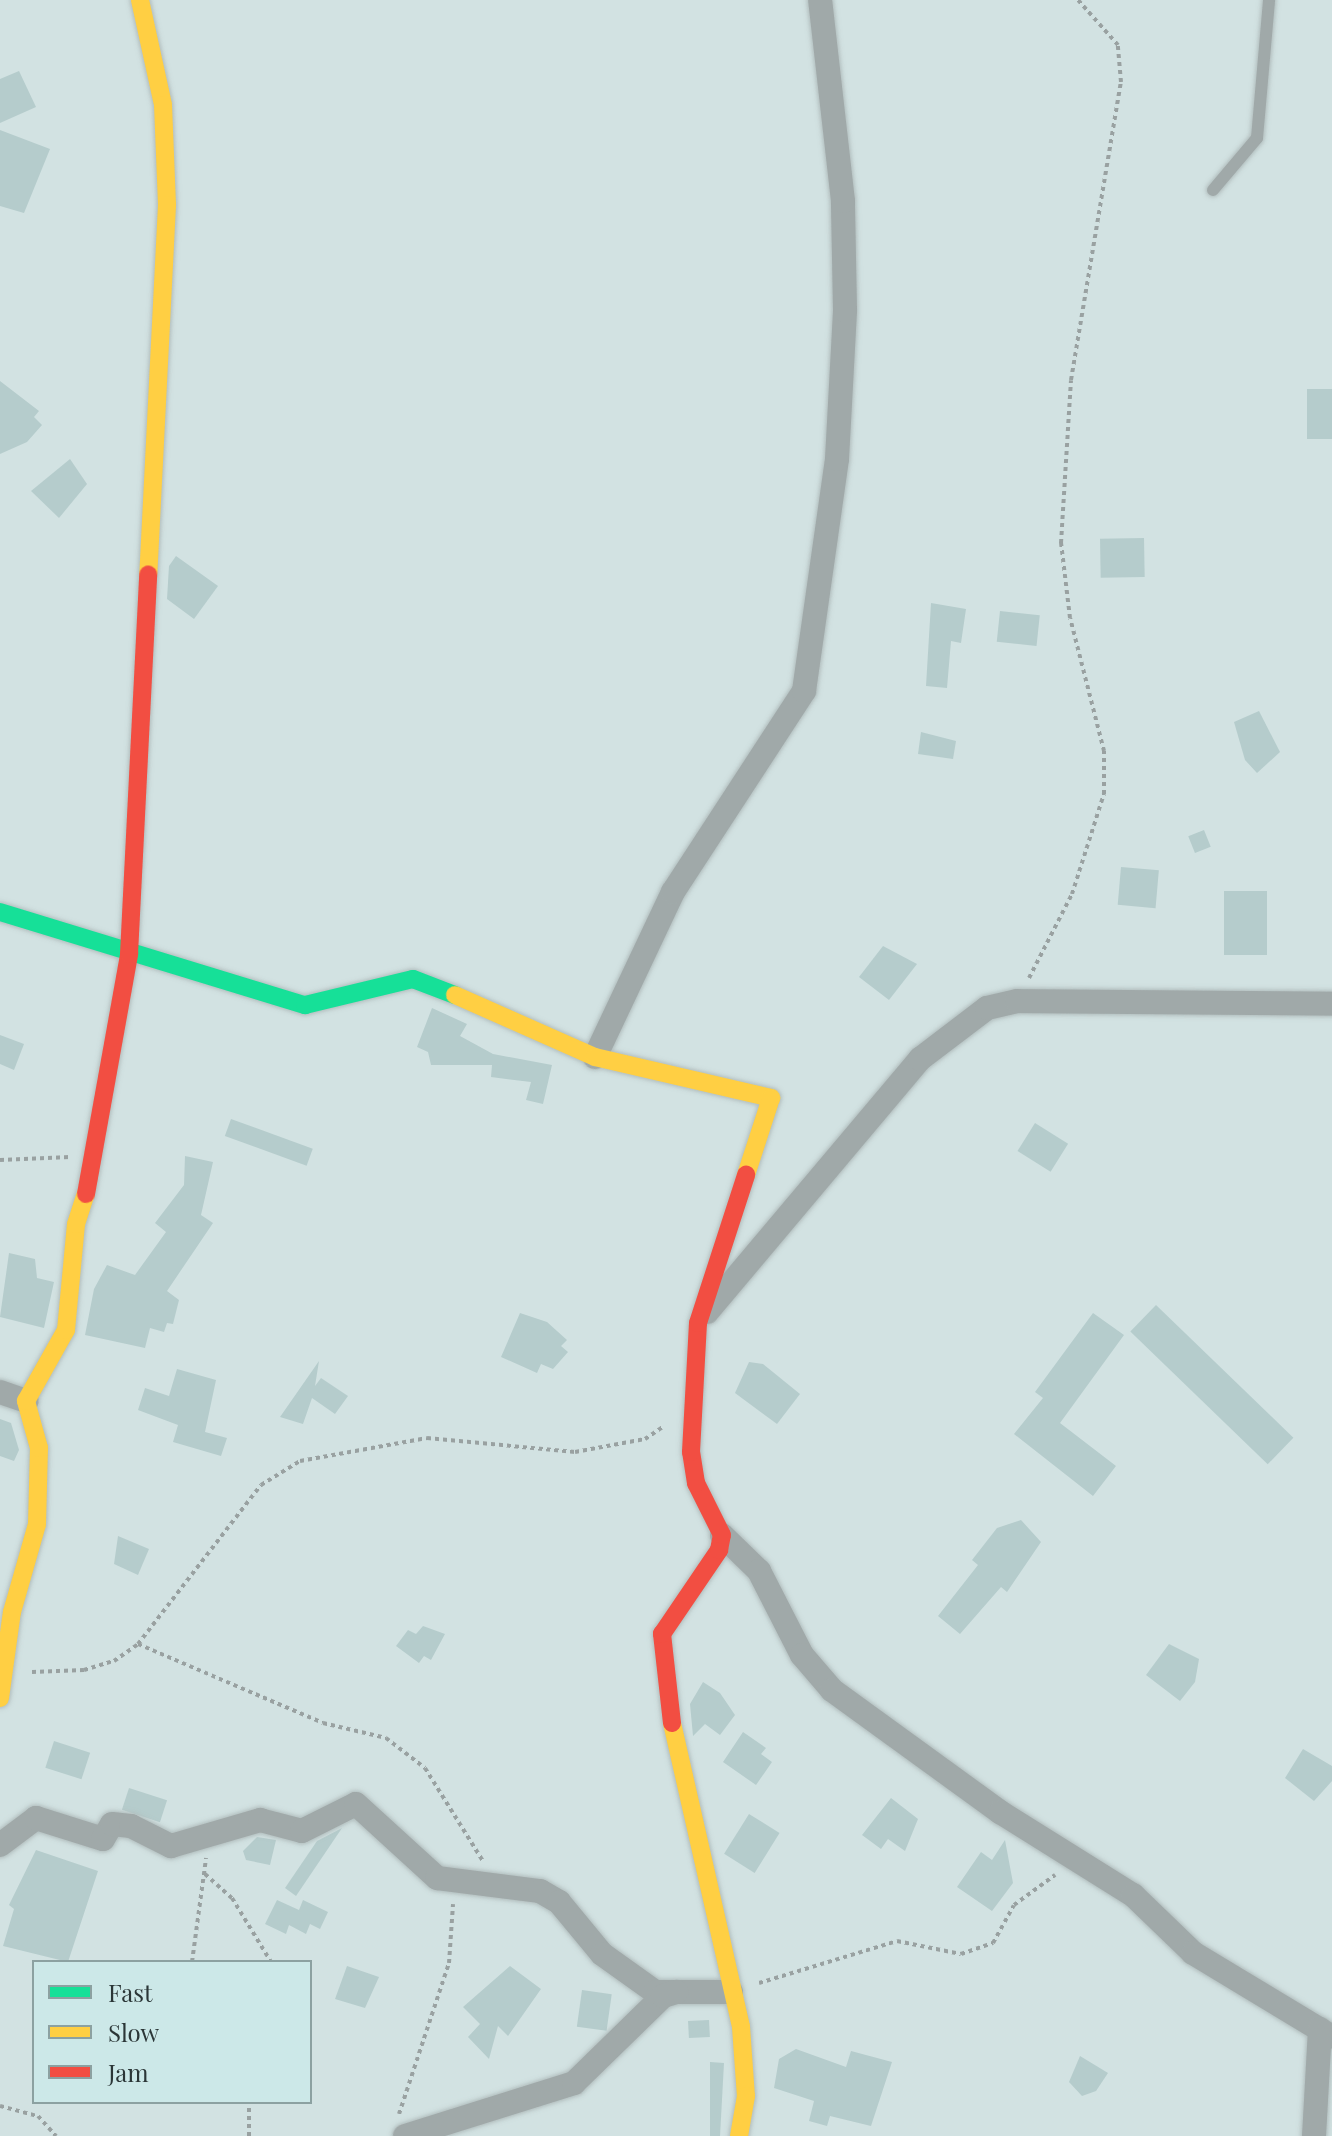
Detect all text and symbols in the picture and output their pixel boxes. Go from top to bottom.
legend [32,1960,312,2104]
text: Fast [108,1976,153,2008]
text: Slow [108,2016,159,2048]
text: Jam [108,2056,149,2088]

